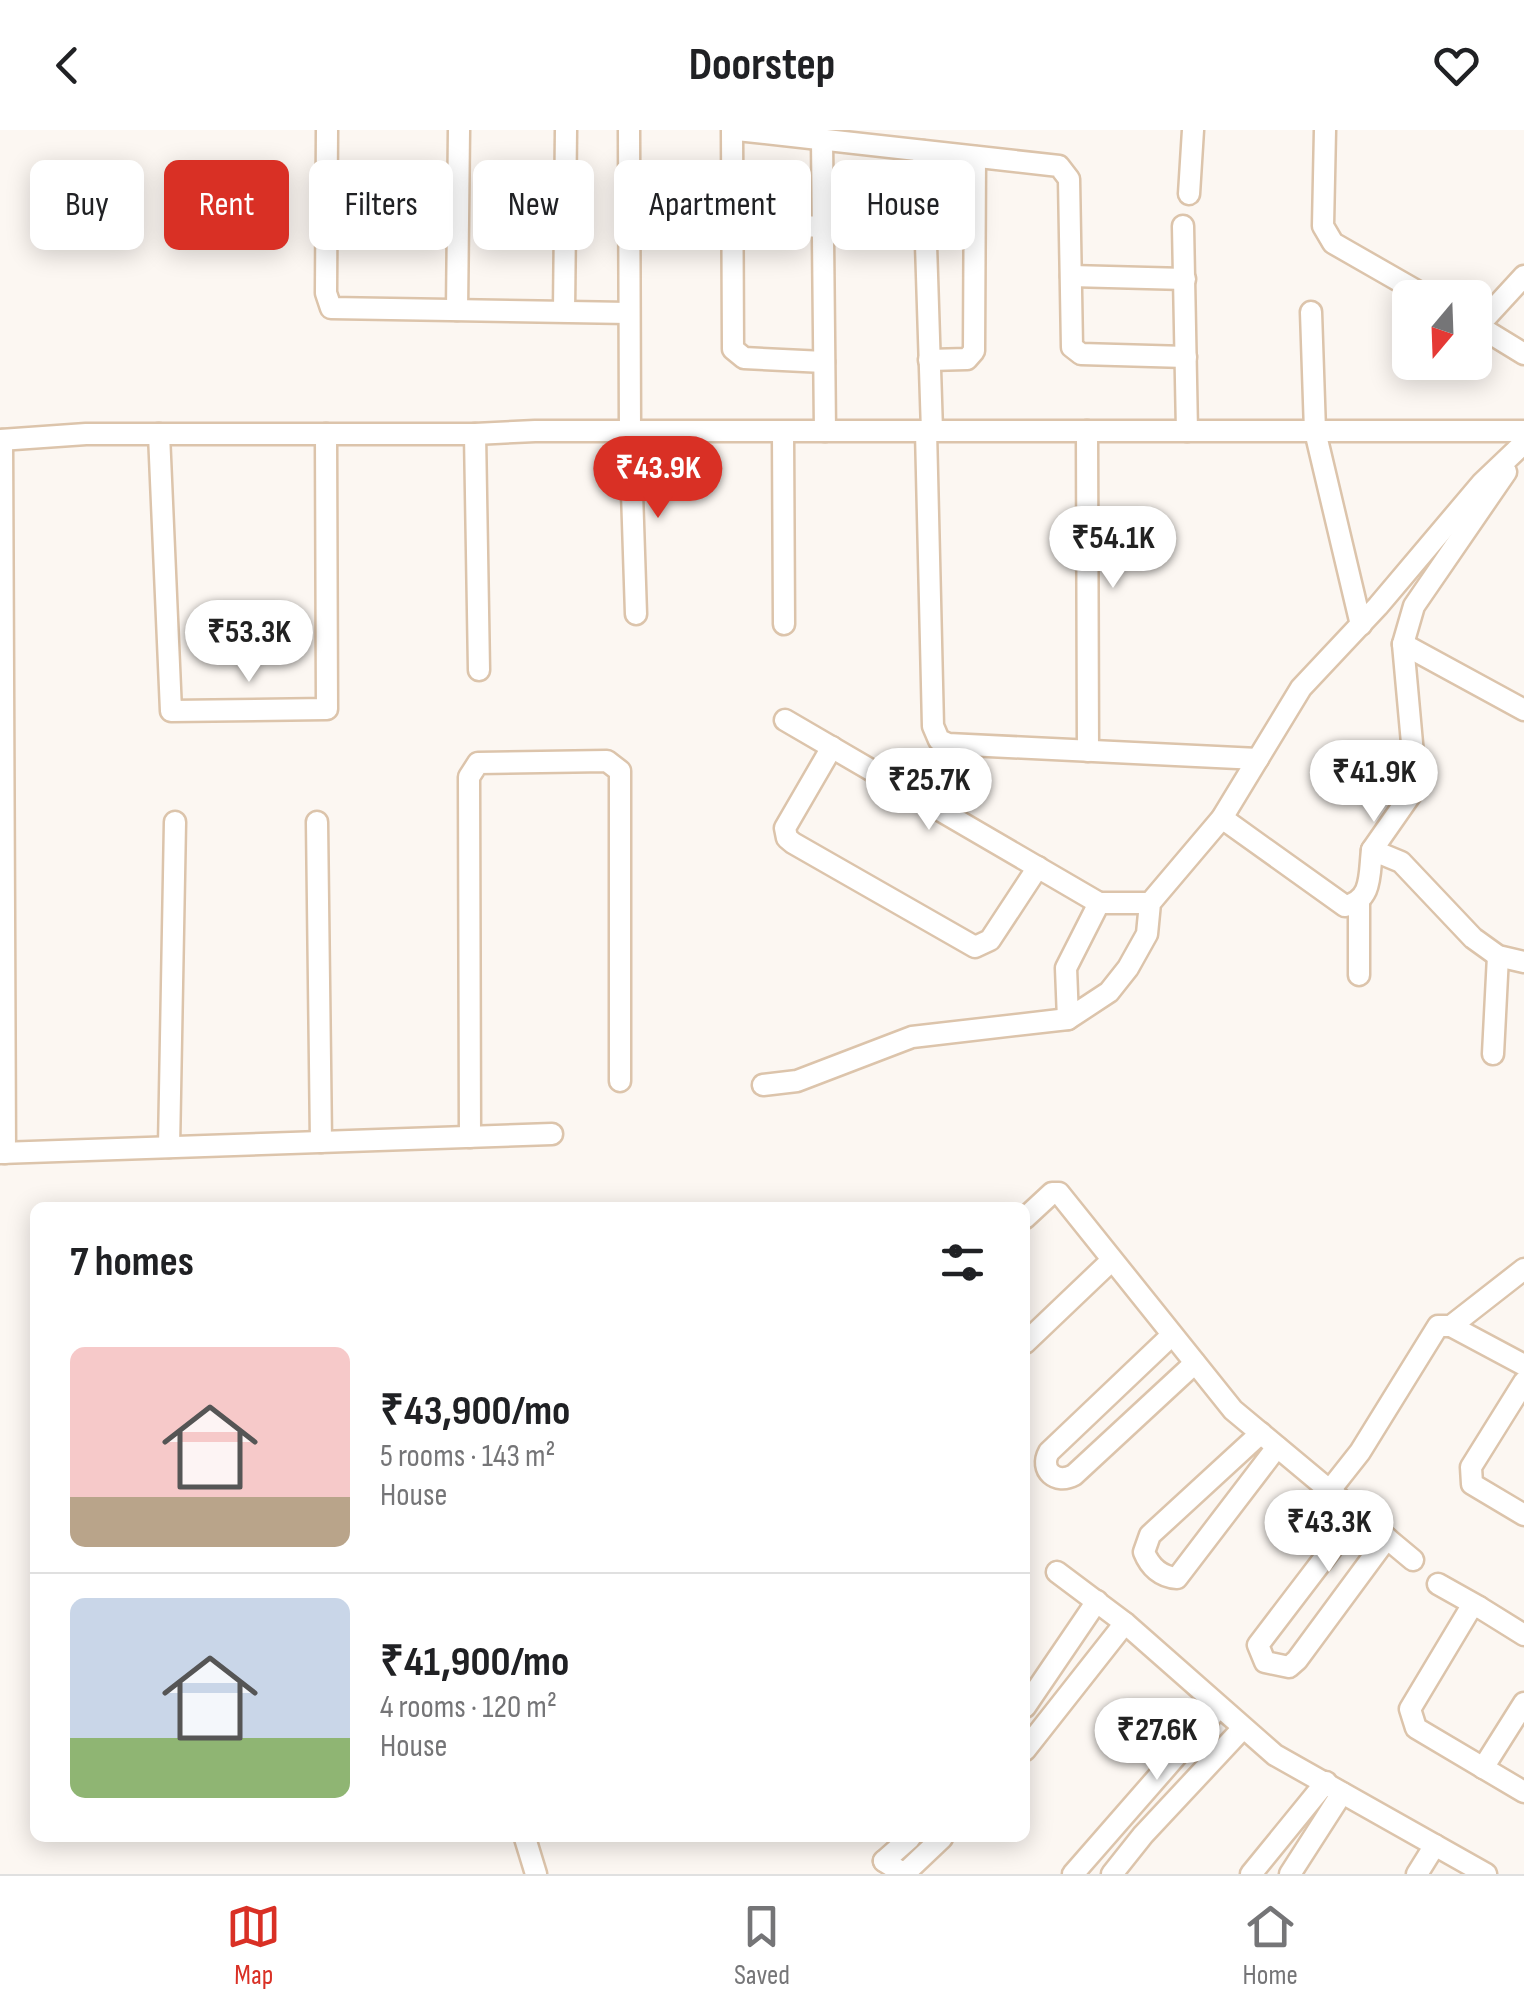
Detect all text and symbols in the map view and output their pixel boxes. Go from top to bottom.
icon: back [40,38,95,93]
text: Doorstep [689,38,835,93]
icon: heart [1429,38,1484,93]
chip: Buy [30,160,144,250]
chip: Rent [164,160,289,250]
chip: Filters [309,160,453,250]
chip: New [473,160,594,250]
chip: Apartment [614,160,811,250]
chip: House [831,160,975,250]
north arrow [1392,280,1492,380]
map controls [1392,280,1492,380]
pin: ₹43.9K [577,436,739,521]
text: ₹43.9K [615,449,701,488]
pin: ₹54.1K [1032,506,1194,591]
text: ₹54.1K [1071,519,1155,558]
pin: ₹53.3K [168,600,330,685]
text: ₹53.3K [207,613,291,652]
pin: ₹41.9K [1293,740,1455,825]
pin: ₹25.7K [848,748,1010,833]
text: ₹41.9K [1332,753,1416,792]
text: ₹25.7K [888,761,970,800]
icon: filters [935,1235,990,1290]
text: 7 homes [70,1237,194,1288]
text: ₹43,900/mo [380,1386,570,1437]
icon: home [150,1387,270,1507]
text: 5 rooms · 143 m² [380,1437,555,1476]
text: House [380,1476,447,1515]
pin: ₹43.3K [1248,1490,1410,1575]
text: ₹43.3K [1287,1503,1371,1542]
text: ₹41,900/mo [380,1637,569,1688]
icon: home [150,1638,270,1758]
text: 4 rooms · 120 m² [380,1688,557,1727]
pin: ₹27.6K [1076,1698,1238,1783]
text: ₹27.6K [1117,1711,1197,1750]
text: House [380,1727,447,1766]
tab: Map [226,1899,281,1992]
tab: Saved [734,1899,790,1992]
tab: Home [1243,1899,1298,1992]

